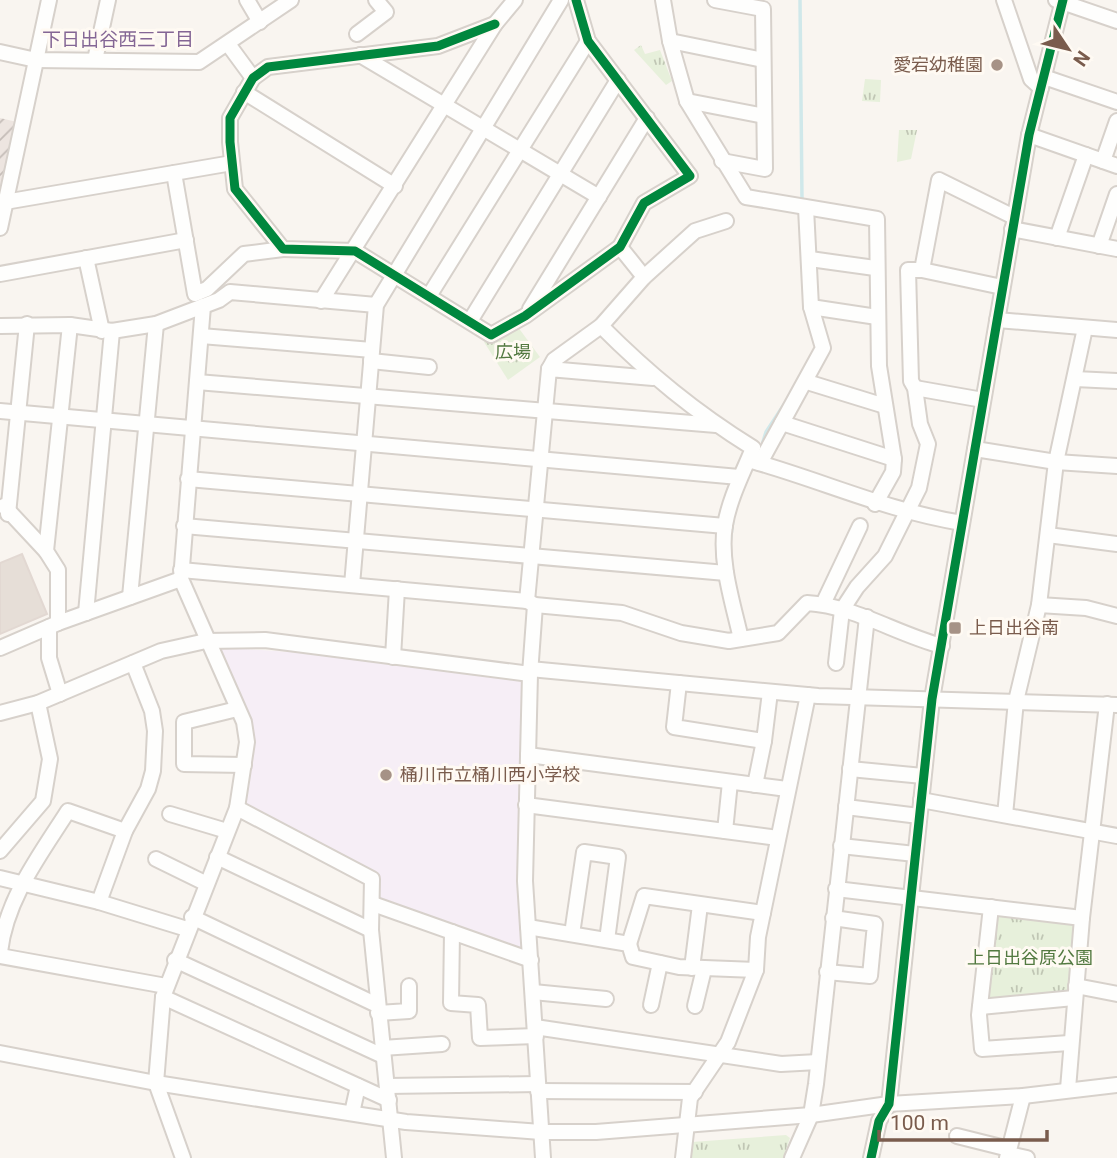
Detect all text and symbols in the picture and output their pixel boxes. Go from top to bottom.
north arrow [1033,14,1103,84]
district label: 下日出谷西三丁目 [42,28,194,51]
text: N [1068,46,1095,71]
place label: 愛宕幼稚園 [893,54,983,75]
marker: 愛宕幼稚園 [989,57,1005,73]
park label: 広場 [495,341,531,362]
place label: 上日出谷南 [969,617,1059,638]
marker: 上日出谷南 [947,620,963,636]
place label: 桶川市立桶川西小学校 [400,764,580,785]
marker: 桶川市立桶川西小学校 [378,767,394,783]
park label: 上日出谷原公園 [967,947,1093,968]
scale bar [879,1098,1047,1142]
text: 100 m [890,1111,949,1135]

